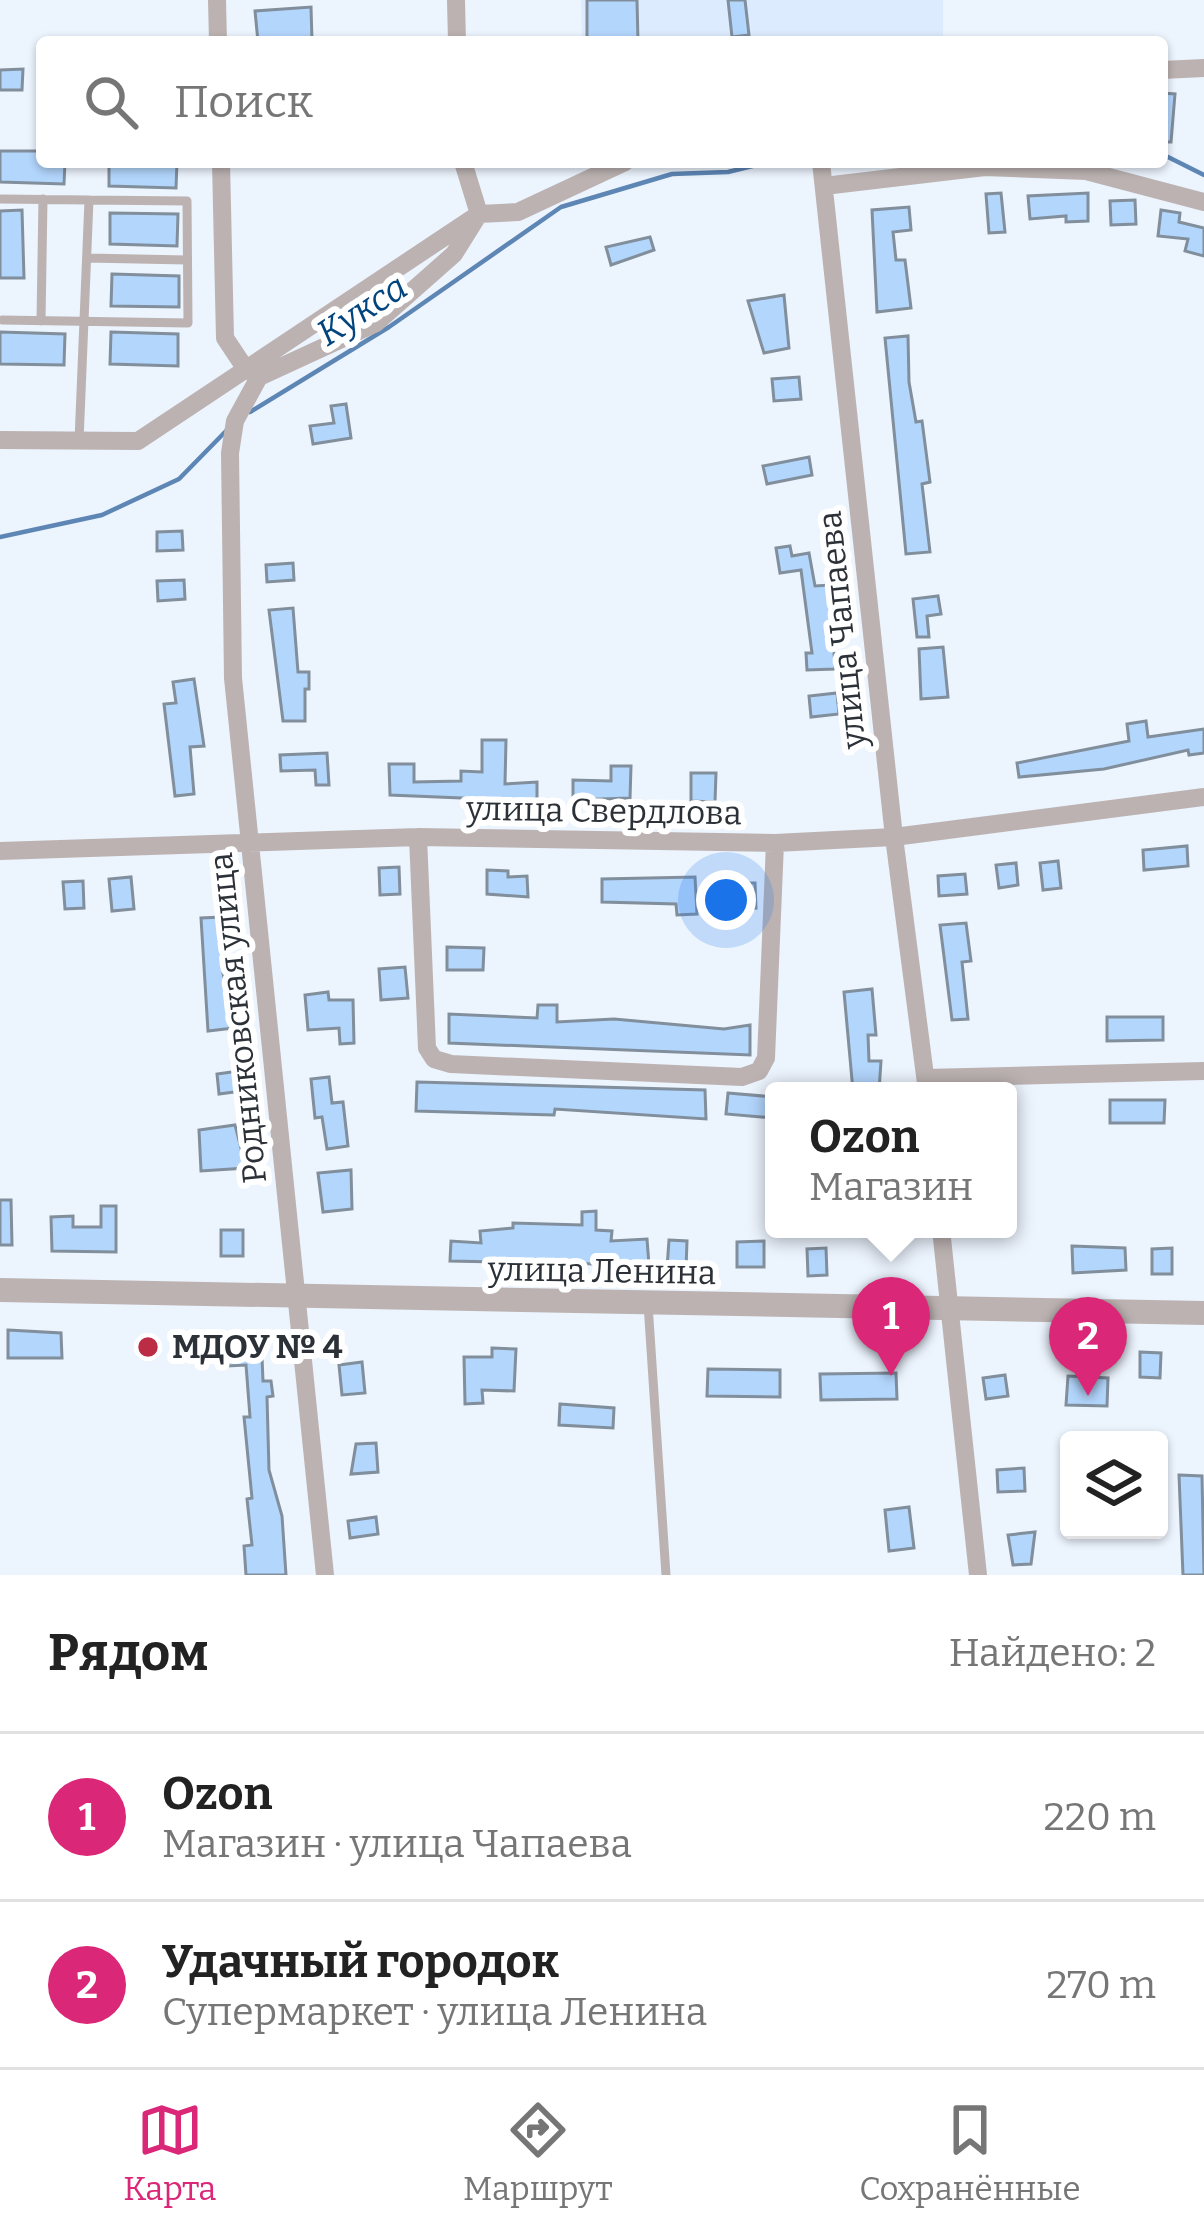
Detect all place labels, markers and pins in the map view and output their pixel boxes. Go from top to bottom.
pin: 1 [852,1277,930,1376]
pin: 2 [1049,1297,1127,1396]
place label: МДОУ № 4 [172,1327,343,1367]
marker: МДОУ № 4 [135,1334,161,1360]

